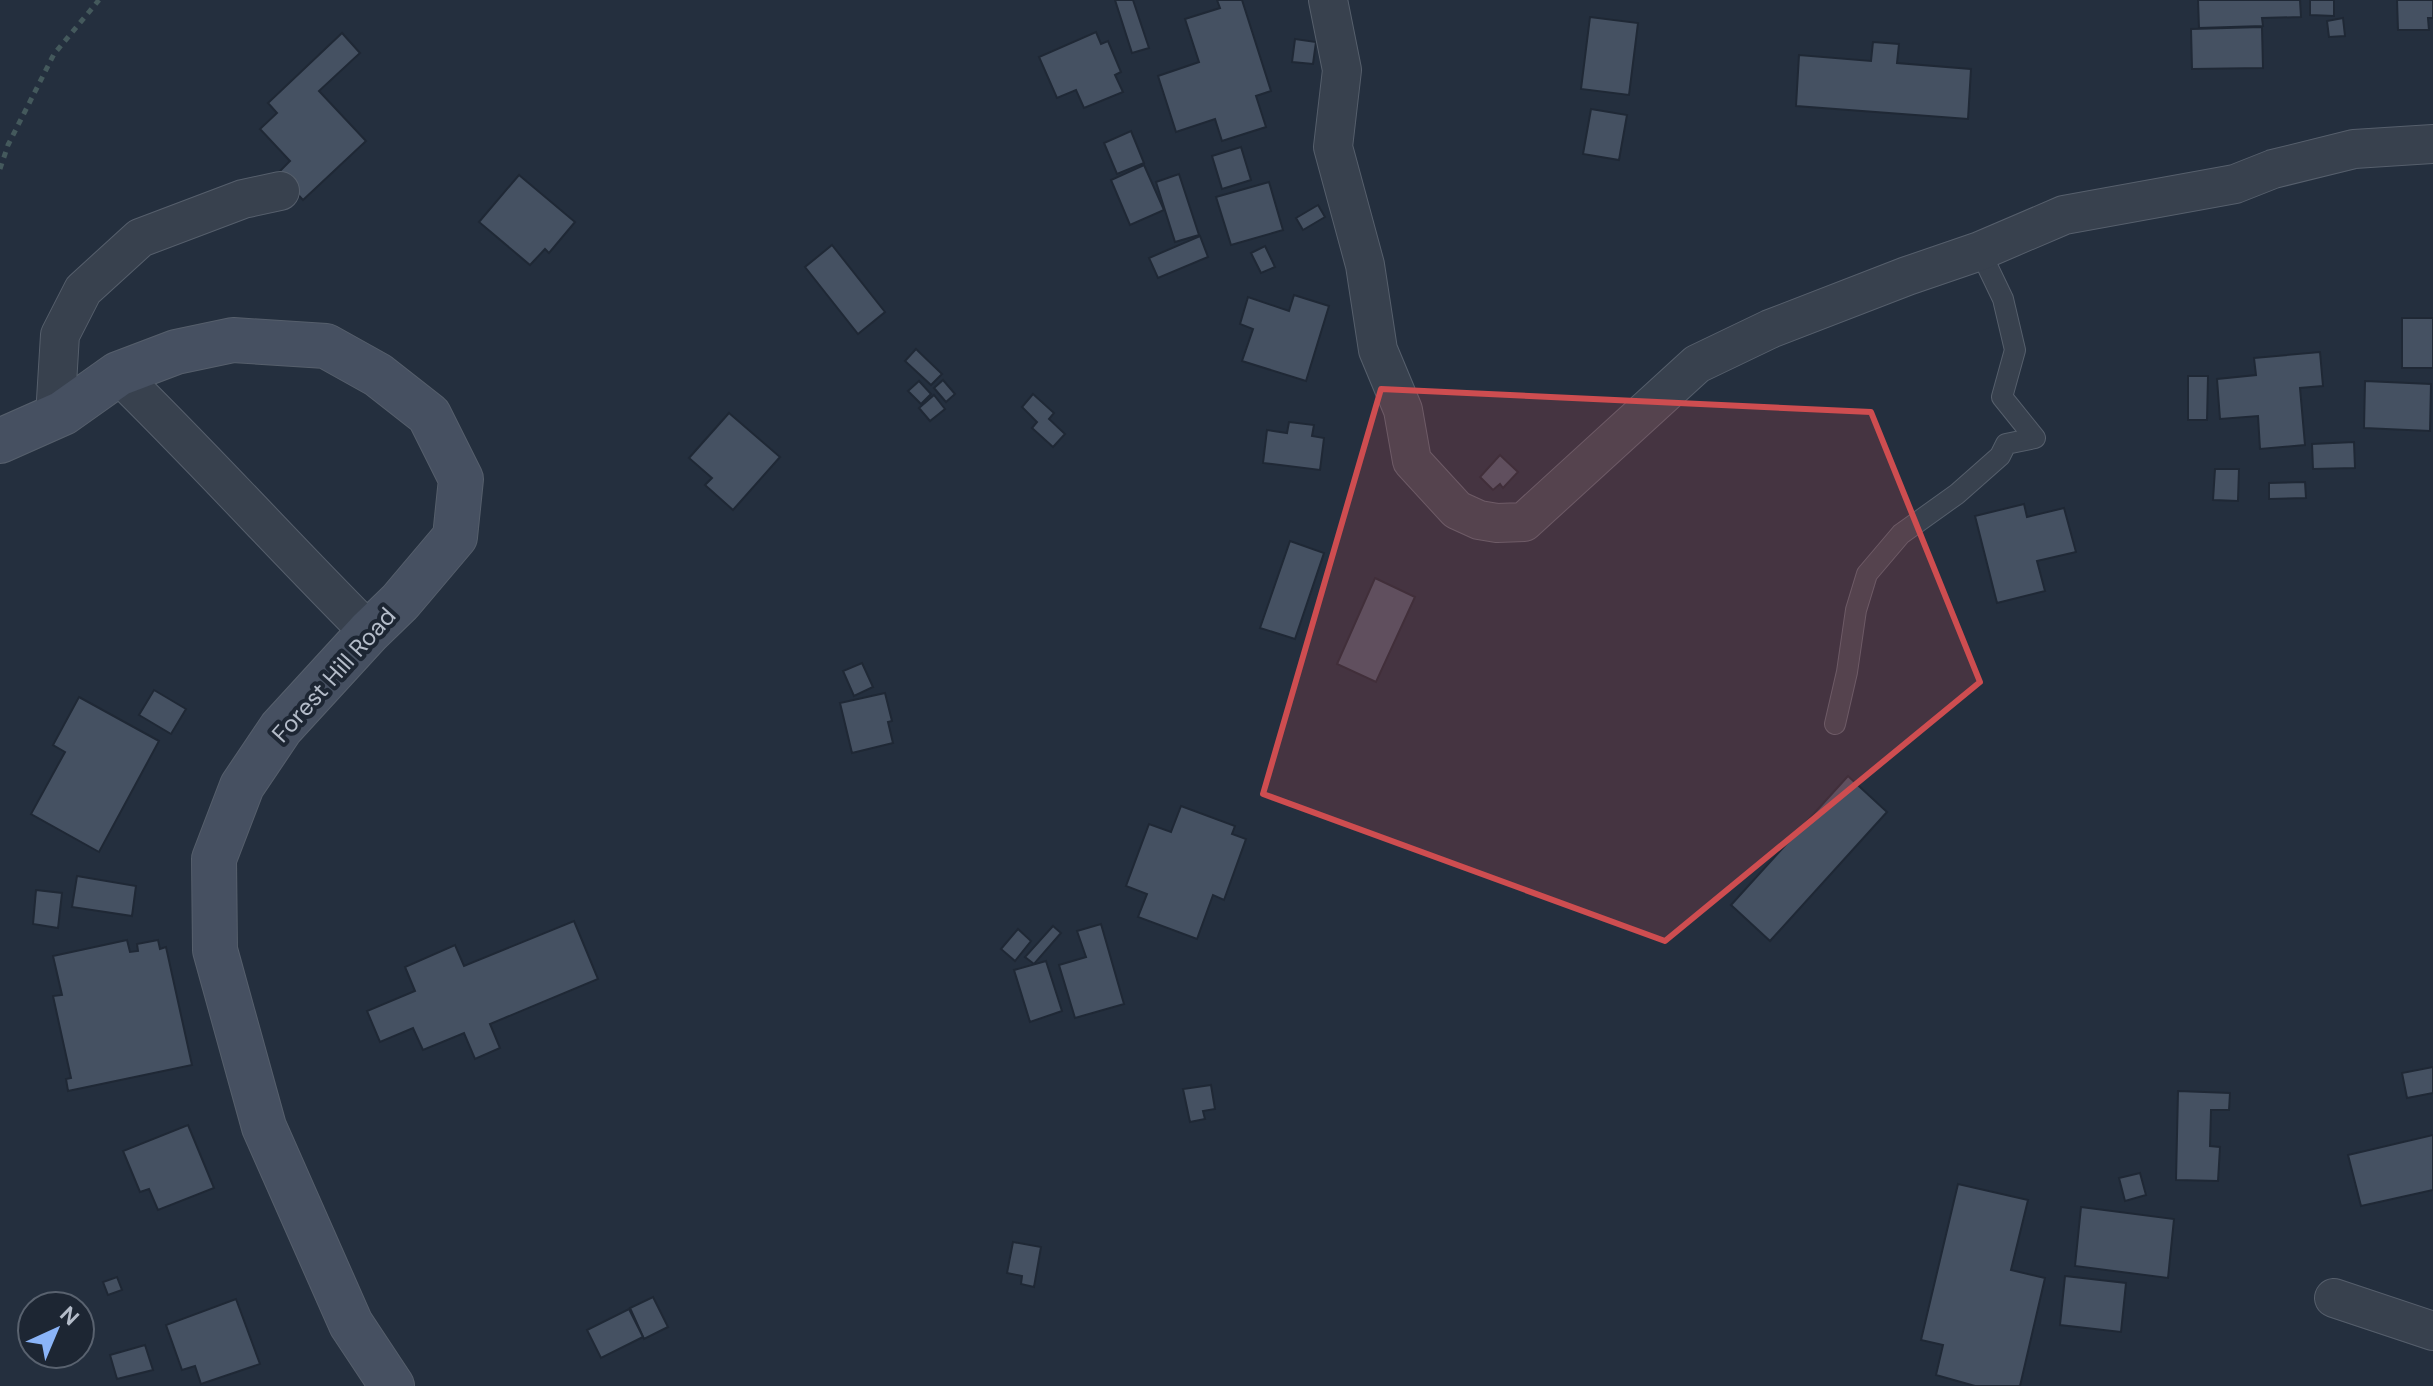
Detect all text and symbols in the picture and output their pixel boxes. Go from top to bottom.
street label: Forest Hill Road [265,601,402,749]
north arrow [16,1290,96,1370]
text: N [54,1300,85,1332]

